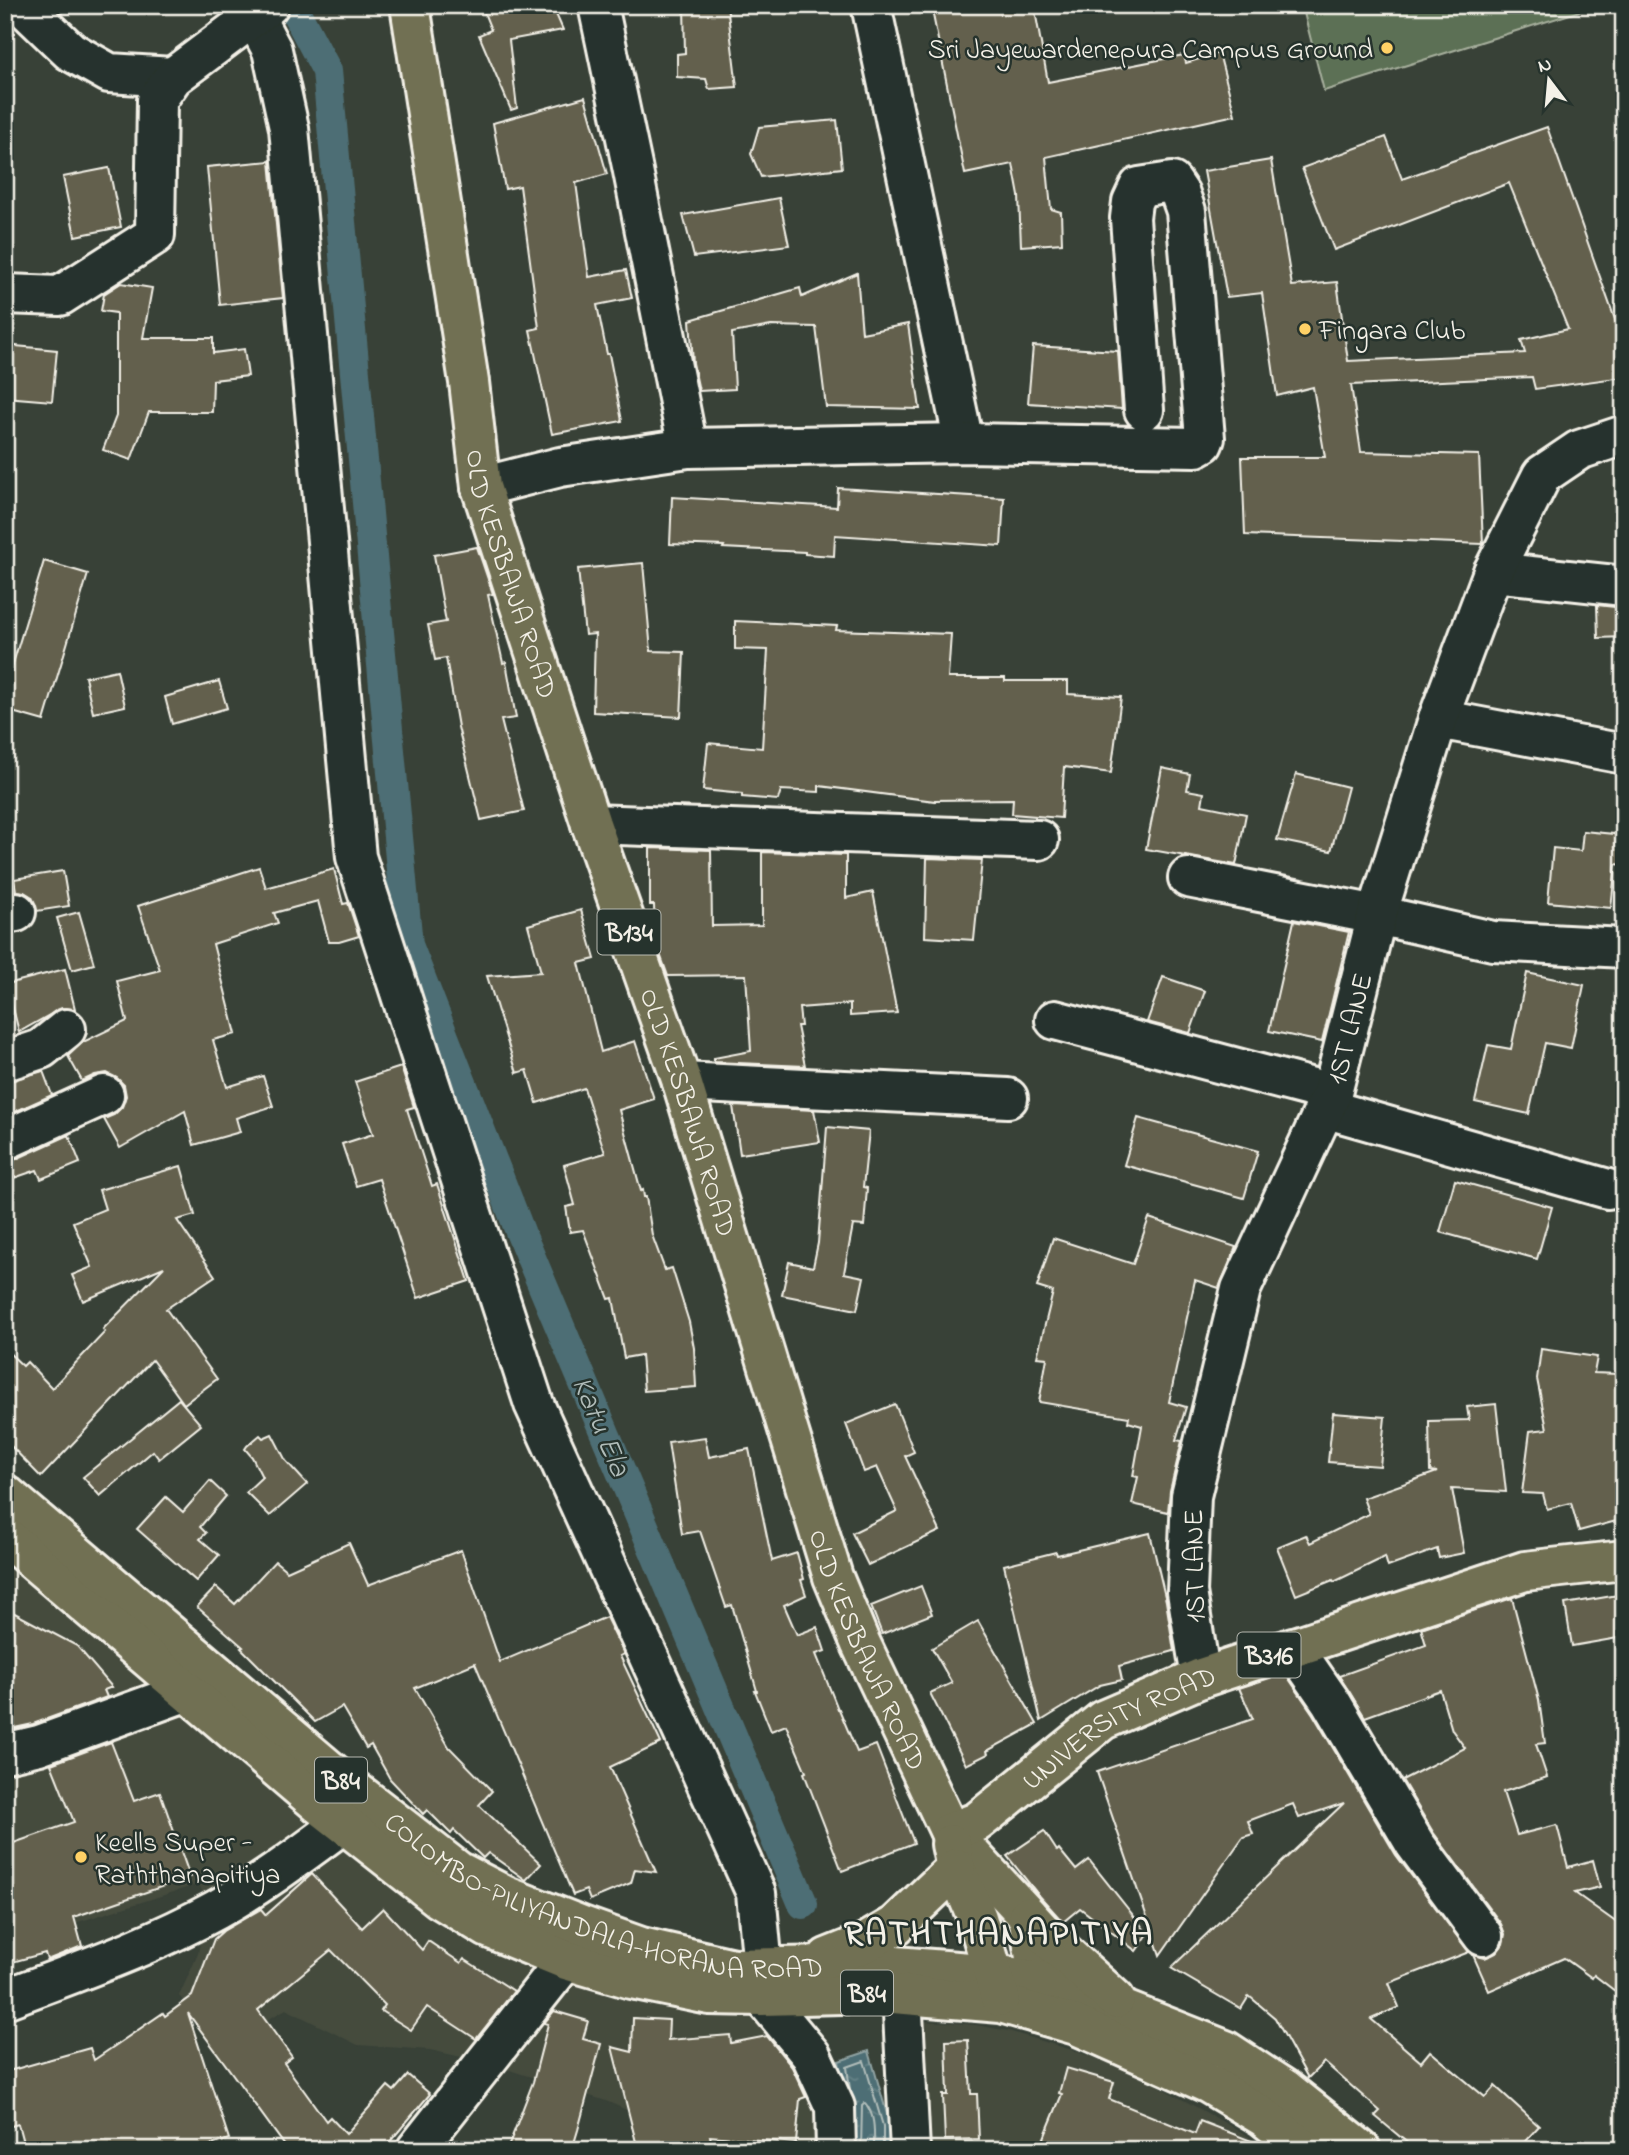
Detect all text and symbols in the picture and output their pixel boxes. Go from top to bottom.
place label: Sri Jayewardenepura Campus Ground [928,31,1373,72]
marker: Sri Jayewardenepura Campus Ground [1379,40,1395,56]
north arrow [1514,46,1584,116]
text: N [1535,51,1555,81]
place label: Fingara Club [1318,312,1466,353]
marker: Fingara Club [1297,321,1313,337]
street label: OLD KESBAWA ROAD [453,448,566,705]
road number: B134 [598,909,660,954]
street label: 1ST LANE [1318,969,1386,1089]
street label: OLD KESBAWA ROAD [626,983,745,1242]
water label: Katu Ela [559,1370,640,1485]
street label: 1ST LANE [1175,1509,1218,1623]
street label: OLD KESBAWA ROAD [796,1525,935,1778]
road number: B316 [1238,1632,1300,1678]
street label: UNIVERSITY ROAD [1014,1657,1222,1802]
road number: B84 [315,1758,367,1802]
street label: COLOMBO-PILIYANDALA-HORANA ROAD [374,1804,823,1992]
place label: Keells Super - Raththanapitiya [95,1824,280,1897]
marker: Keells Super - Raththanapitiya [73,1849,89,1865]
district label: RATHTHANAPITIYA [844,1910,1154,1961]
road number: B84 [841,1970,893,2016]

